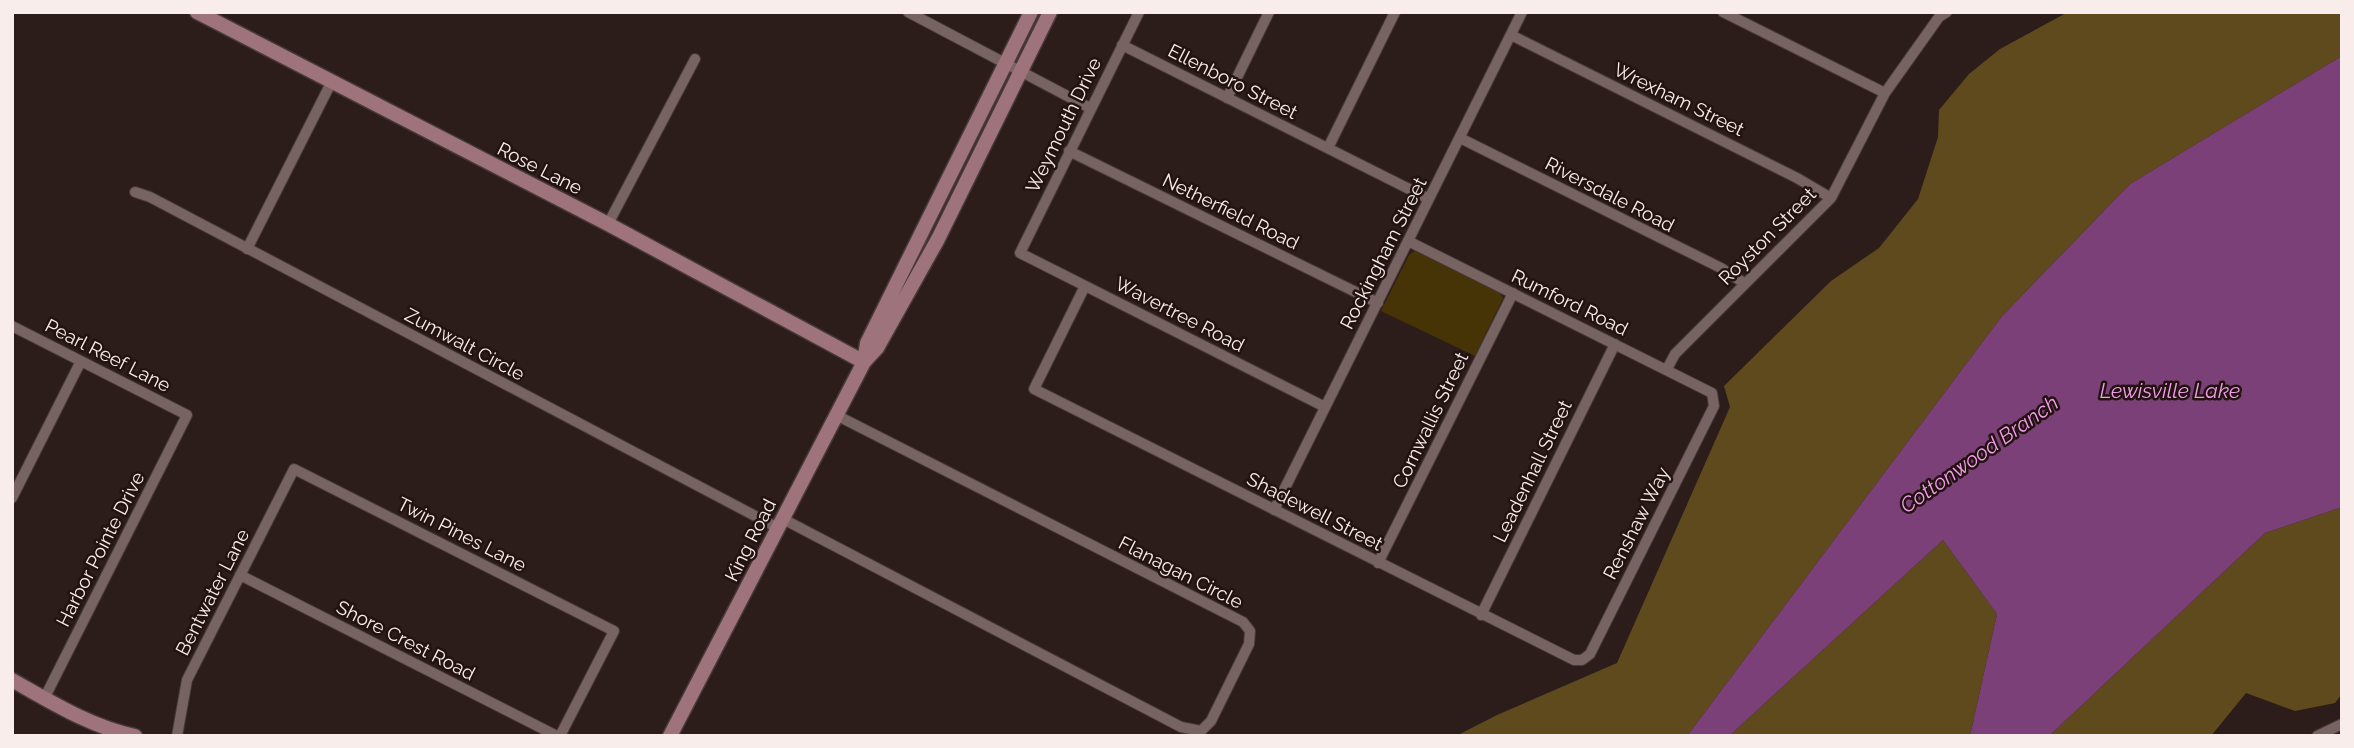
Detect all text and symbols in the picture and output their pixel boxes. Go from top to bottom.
street label: Ellenboro Street [1165,39,1302,123]
street label: Weymouth Drive [1021,54,1105,196]
street label: Wrexham Street [1610,58,1748,140]
street label: Rose Lane [494,137,586,199]
street label: Riversdale Road [1542,152,1678,236]
street label: Netherfield Road [1159,168,1303,254]
street label: Rockingham Street [1335,173,1431,333]
street label: Royston Street [1714,182,1821,289]
street label: Rumford Road [1508,264,1632,340]
street label: Wavertree Road [1112,272,1248,356]
street label: Zumwalt Circle [401,303,529,385]
street label: Pearl Reef Lane [42,314,174,396]
street label: Cornwallis Street [1388,348,1473,492]
water label: Lewisville Lake [2100,378,2240,403]
water label: Cottonwood Branch [1895,390,2063,518]
street label: Leadenhall Street [1488,396,1576,546]
street label: Renshaw Way [1598,463,1674,583]
street label: Shadewell Street [1244,467,1387,555]
street label: Harbor Pointe Drive [51,468,149,630]
street label: Twin Pines Lane [394,492,530,576]
street label: King Road [720,495,780,585]
street label: Bentwater Lane [171,525,253,659]
street label: Flanagan Circle [1115,531,1247,613]
street label: Shore Crest Road [333,596,479,684]

